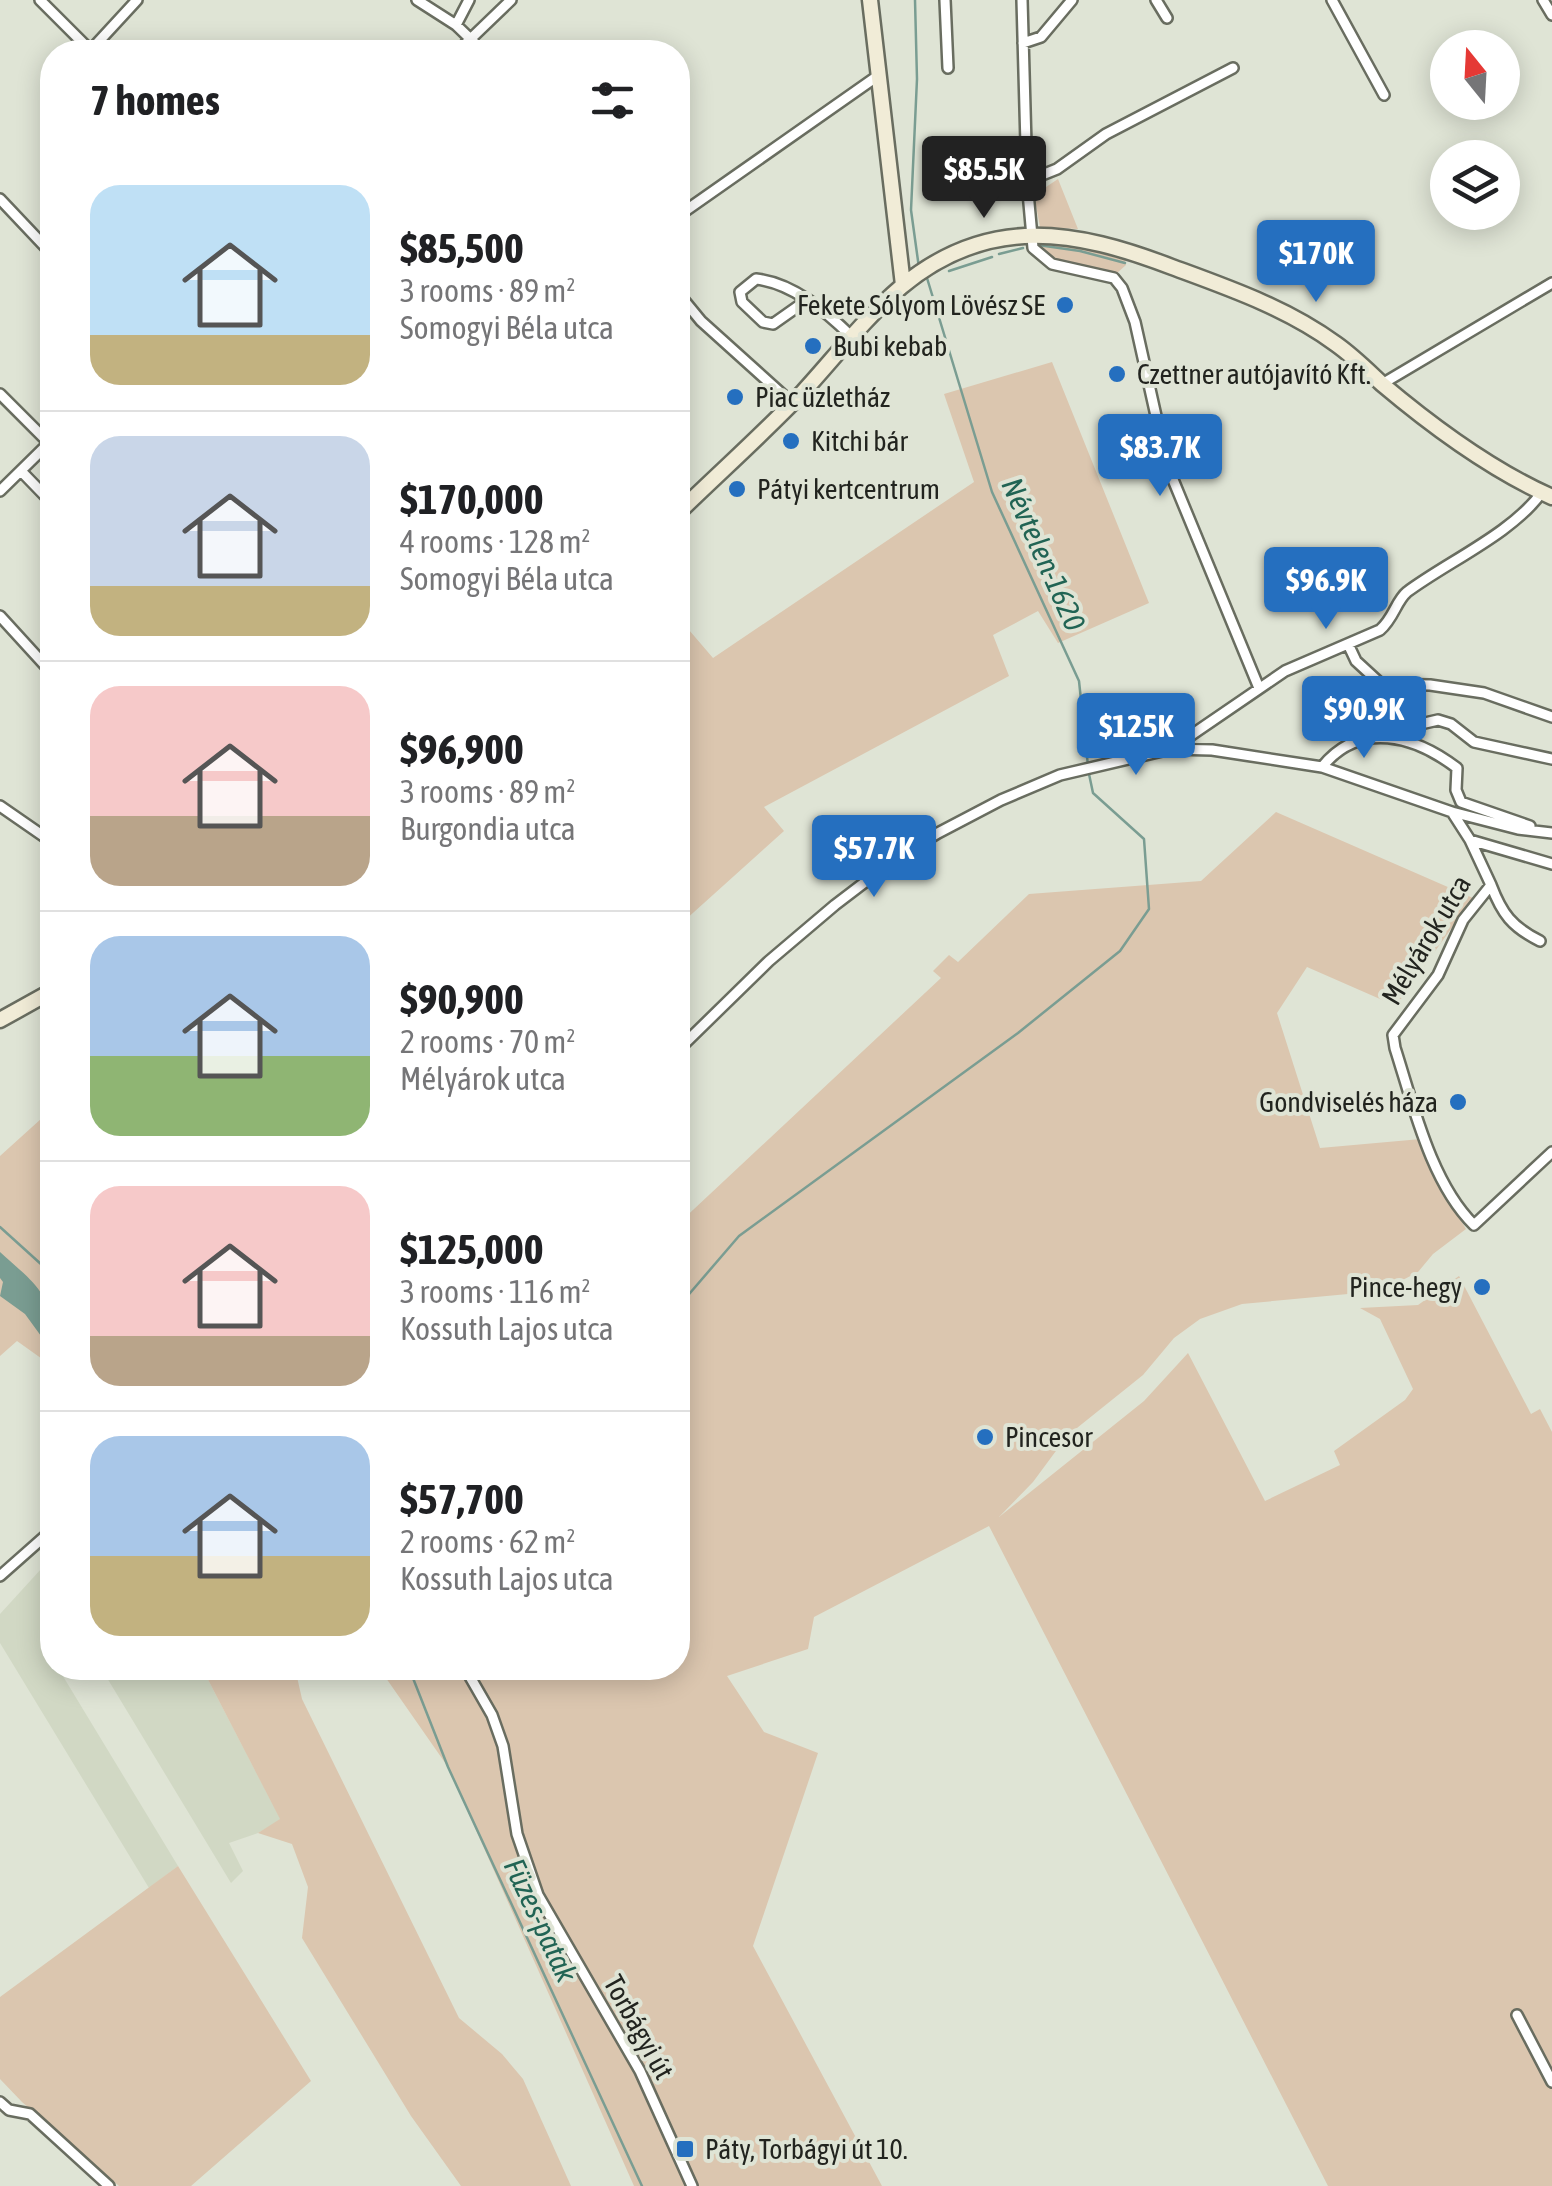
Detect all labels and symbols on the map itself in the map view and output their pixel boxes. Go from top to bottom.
north arrow [1430,30,1520,120]
pin: $85.5K [903,136,1065,221]
pin: $170K [1246,220,1386,305]
place label: Fekete Sólyom Lövész SE [797,289,1045,321]
marker: Fekete Sólyom Lövész SE [1054,294,1076,316]
place label: Bubi kebab [833,330,947,362]
marker: Bubi kebab [802,335,824,357]
place label: Czettner autójavító Kft. [1137,358,1371,390]
marker: Czettner autójavító Kft. [1106,363,1128,385]
place label: Piac üzletház [755,381,890,413]
marker: Piac üzletház [724,386,746,408]
pin: $83.7K [1079,414,1241,499]
place label: Kitchi bár [811,425,908,457]
marker: Kitchi bár [780,430,802,452]
water label: Névtelen-1620 [995,472,1093,636]
place label: Pátyi kertcentrum [757,473,940,505]
marker: Pátyi kertcentrum [726,478,748,500]
pin: $96.9K [1245,547,1407,632]
pin: $90.9K [1283,676,1445,761]
pin: $125K [1066,693,1206,778]
pin: $57.7K [793,815,955,900]
street label: Mélyárok utca [1375,870,1477,1010]
place label: Gondviselés háza [1259,1086,1438,1118]
marker: Gondviselés háza [1447,1091,1469,1113]
place label: Pince-hegy [1349,1271,1462,1303]
marker: Pince-hegy [1471,1276,1493,1298]
place label: Pincesor [1005,1421,1093,1453]
marker: Pincesor [974,1426,996,1448]
water label: Füzes-patak [498,1853,585,1988]
street label: Torbágyi út [597,1969,681,2085]
place label: Páty, Torbágyi út 10. [705,2133,908,2165]
marker: Páty, Torbágyi út 10. [674,2138,696,2160]

